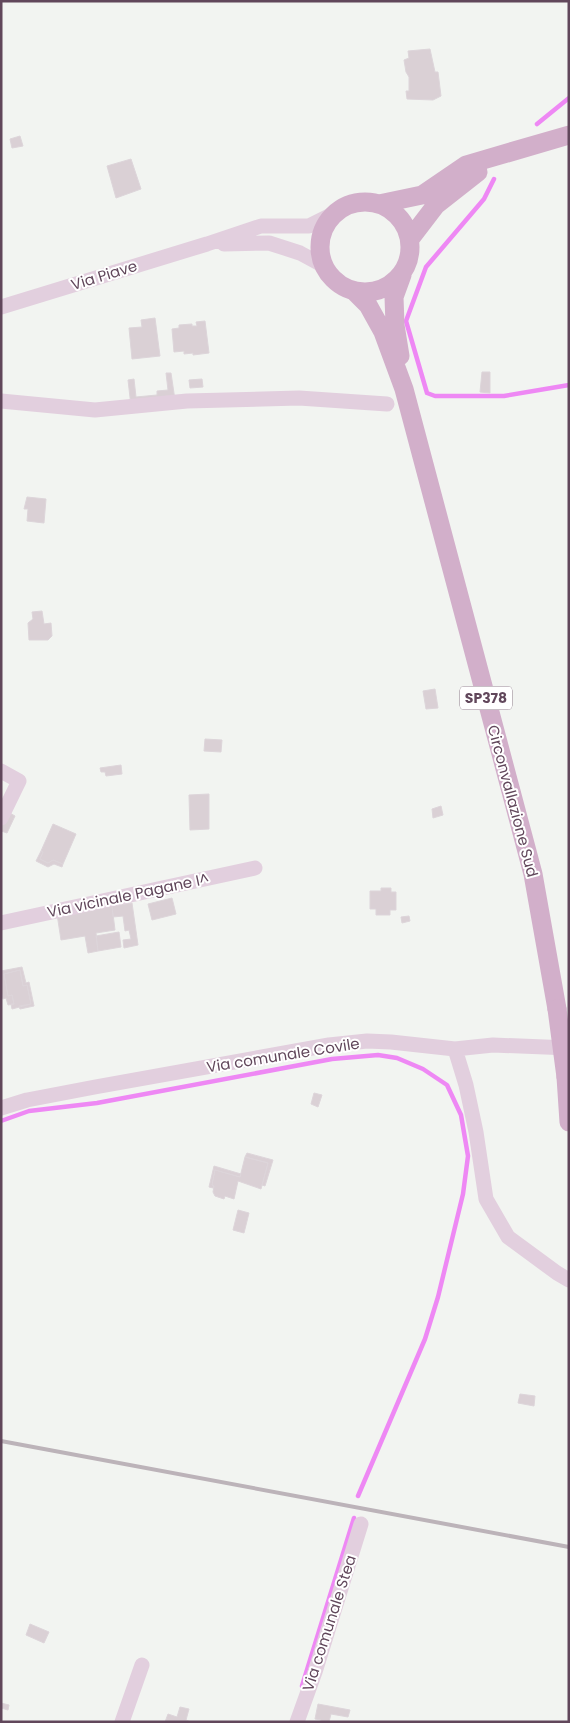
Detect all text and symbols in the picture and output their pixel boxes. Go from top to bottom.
street label: Via Piave [68,255,140,295]
road number: SP378 [460,686,512,710]
street label: Circonvallazione Sud [483,723,543,879]
street label: Via vicinale Pagane I^ [45,868,211,922]
street label: Via comunale Covile [205,1033,361,1077]
street label: Via comunale Stea [297,1552,361,1694]

